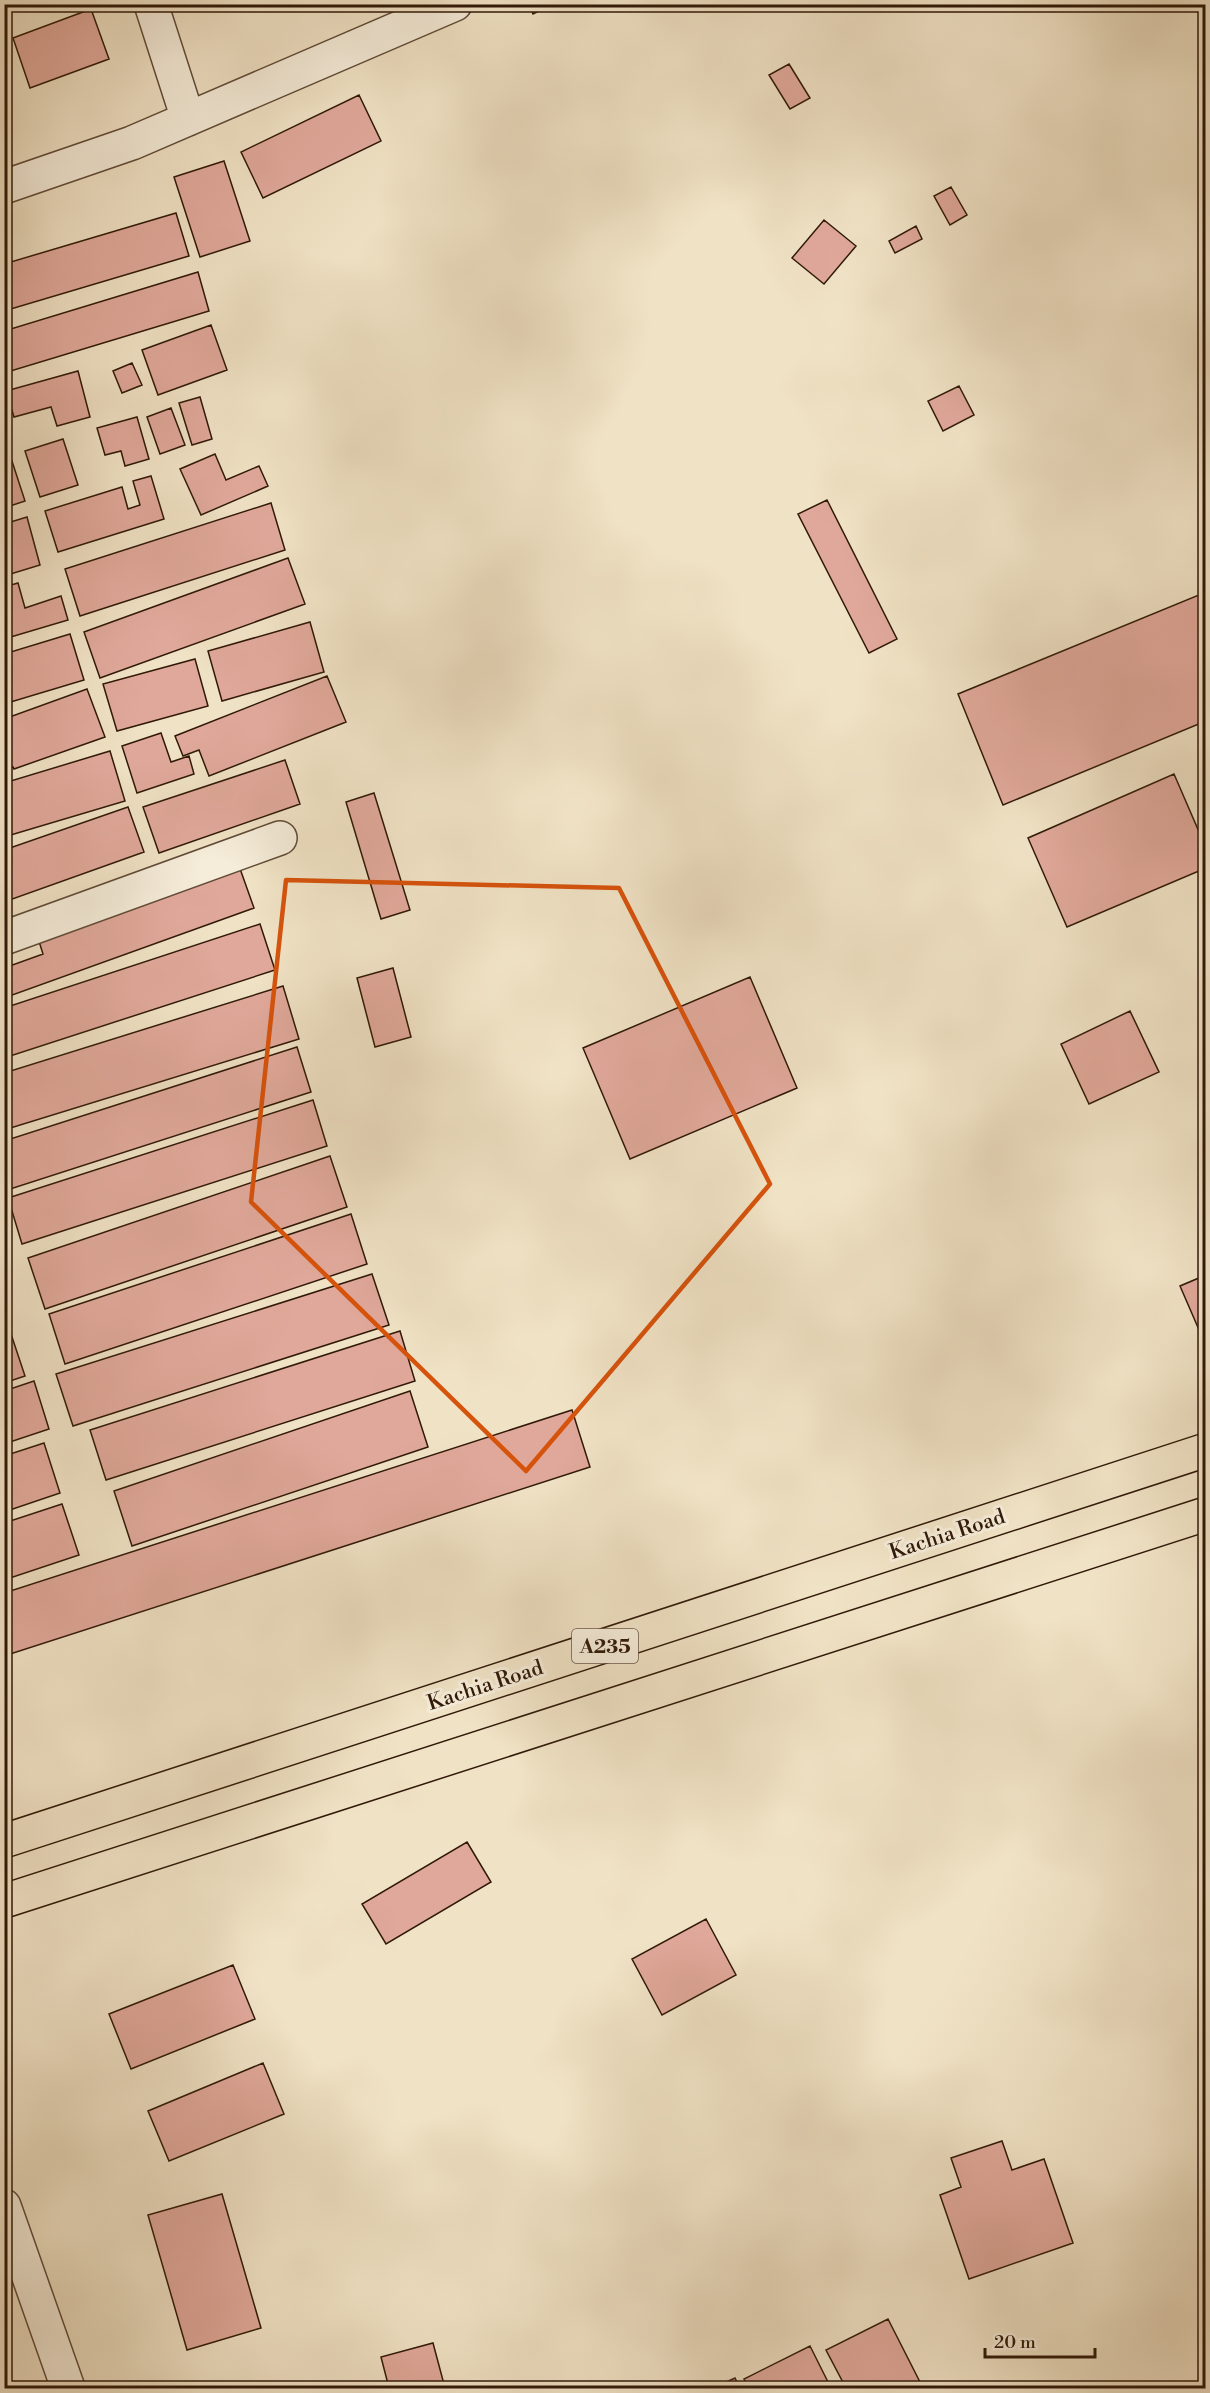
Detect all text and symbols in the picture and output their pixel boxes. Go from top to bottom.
street label: Kachia Road [886,1504,1009,1566]
road number: A235 [572,1629,638,1663]
street label: Kachia Road [424,1655,547,1717]
scale bar [985,2321,1094,2359]
text: 20 m [994,2331,1036,2354]

